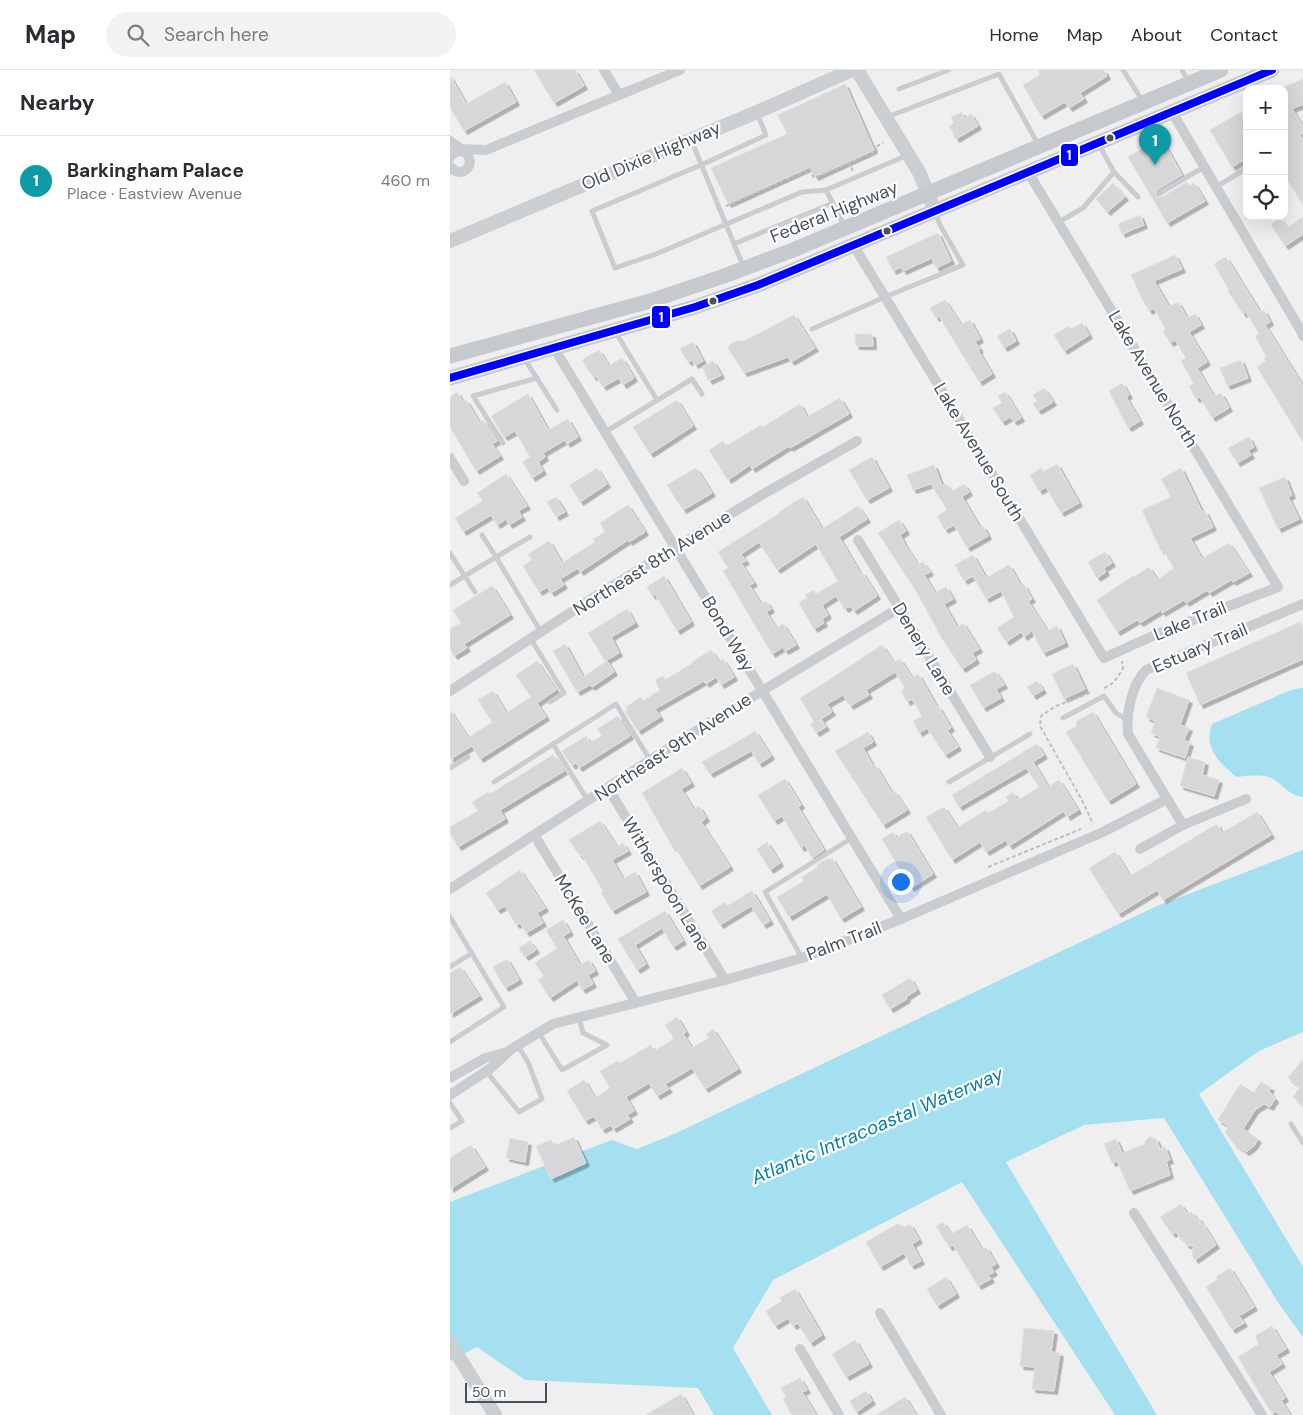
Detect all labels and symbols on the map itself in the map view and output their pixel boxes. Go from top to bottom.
street label: Old Dixie Highway [578,116,724,196]
pin: 1 [1139,124,1171,165]
unlabelled marker [1105,133,1115,143]
line badge: 1 [1060,143,1079,167]
text: 1 [1066,146,1072,164]
street label: Federal Highway [766,175,902,249]
unlabelled marker [882,226,892,236]
unlabelled marker [708,296,718,306]
line badge: 1 [651,305,671,329]
street label: Lake Avenue North [1103,306,1203,452]
text: 1 [658,308,664,326]
street label: Lake Avenue South [928,378,1030,526]
street label: Northeast 8th Avenue [568,505,736,621]
street label: Bond Way [696,592,760,676]
street label: Lake Trail [1150,596,1230,646]
street label: Denery Lane [887,598,961,700]
street label: Estuary Trail [1149,617,1251,679]
street label: Northeast 9th Avenue [590,687,756,807]
street label: Witherspoon Lane [616,812,716,956]
your location [888,869,914,895]
street label: McKee Lane [549,870,621,968]
street label: Palm Trail [803,916,885,966]
water label: Atlantic Intracoastal Waterway [747,1060,1008,1190]
scale bar [465,1380,548,1403]

